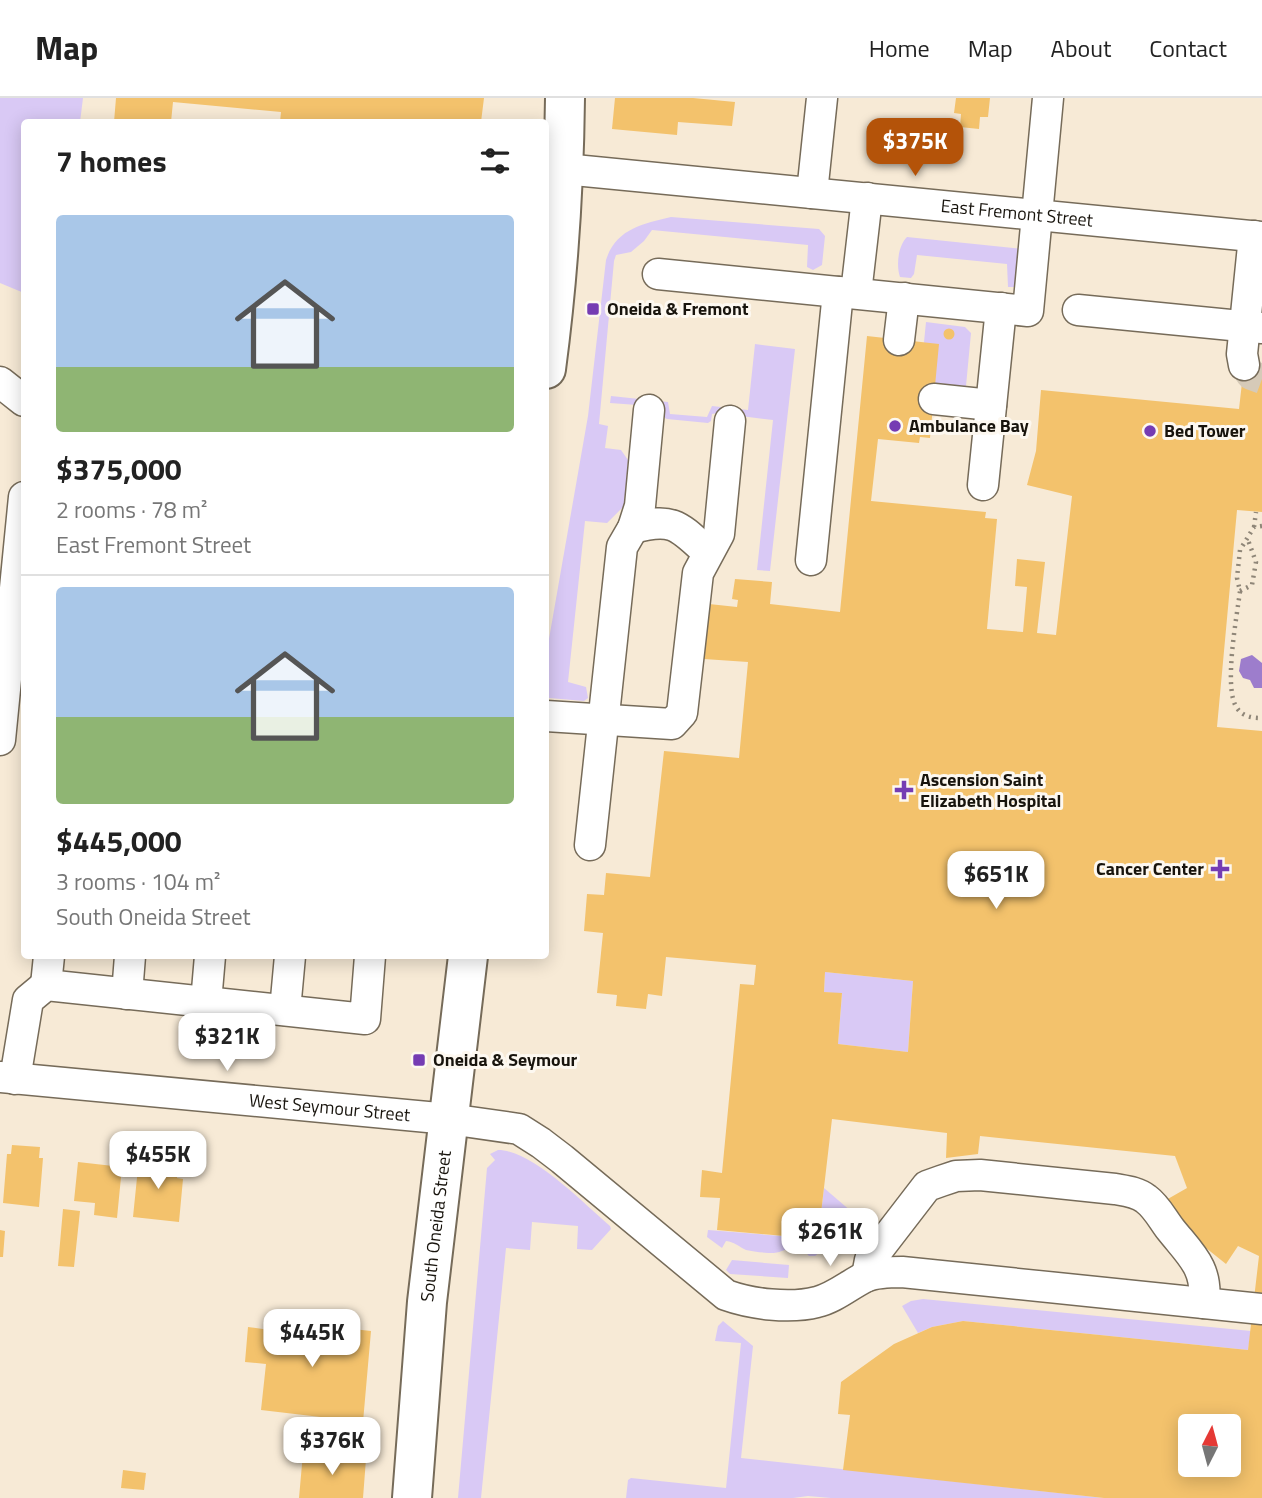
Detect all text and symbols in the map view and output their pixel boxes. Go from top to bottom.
text: Map [35,23,98,73]
text: Home [869,30,930,66]
text: Map [968,30,1013,66]
text: About [1051,30,1111,66]
text: Contact [1149,30,1227,66]
pin: $375K [866,118,964,178]
text: $375K [882,123,948,158]
text: 7 homes [56,138,167,184]
icon: filters [476,142,514,180]
street label: East Fremont Street [940,192,1095,234]
icon: home [222,261,348,387]
place label: Oneida & Fremont [607,295,749,322]
marker: Oneida & Fremont [585,301,601,317]
place label: Ambulance Bay [909,412,1029,439]
place label: Bed Tower [1164,417,1246,444]
marker: Ambulance Bay [887,418,903,434]
marker: Bed Tower [1142,423,1158,439]
text: $375,000 [56,446,182,492]
text: 2 rooms · 78 m² [56,492,207,527]
text: East Fremont Street [56,527,251,562]
icon: home [222,633,348,759]
place label: Ascension Saint Elizabeth Hospital [920,766,1061,814]
marker: Ascension Saint Elizabeth Hospital [894,780,914,800]
text: $445,000 [56,818,182,864]
pin: $651K [947,852,1045,911]
place label: Cancer Center [1096,855,1204,882]
text: $651K [963,856,1029,891]
marker: Cancer Center [1210,859,1230,879]
text: 3 rooms · 104 m² [56,864,220,899]
text: South Oneida Street [56,899,251,934]
pin: $321K [178,1014,276,1073]
text: $321K [194,1018,260,1053]
place label: Oneida & Seymour [433,1046,578,1073]
marker: Oneida & Seymour [411,1052,427,1068]
street label: West Seymour Street [248,1086,412,1128]
pin: $455K [109,1132,207,1191]
text: $455K [125,1136,191,1171]
street label: South Oneida Street [413,1148,458,1303]
pin: $261K [781,1208,879,1268]
text: $261K [797,1213,863,1248]
pin: $445K [263,1310,361,1369]
text: $445K [279,1314,345,1349]
north arrow [1178,1414,1241,1477]
map controls [1178,1414,1241,1477]
pin: $376K [283,1418,381,1477]
text: $376K [299,1422,365,1457]

